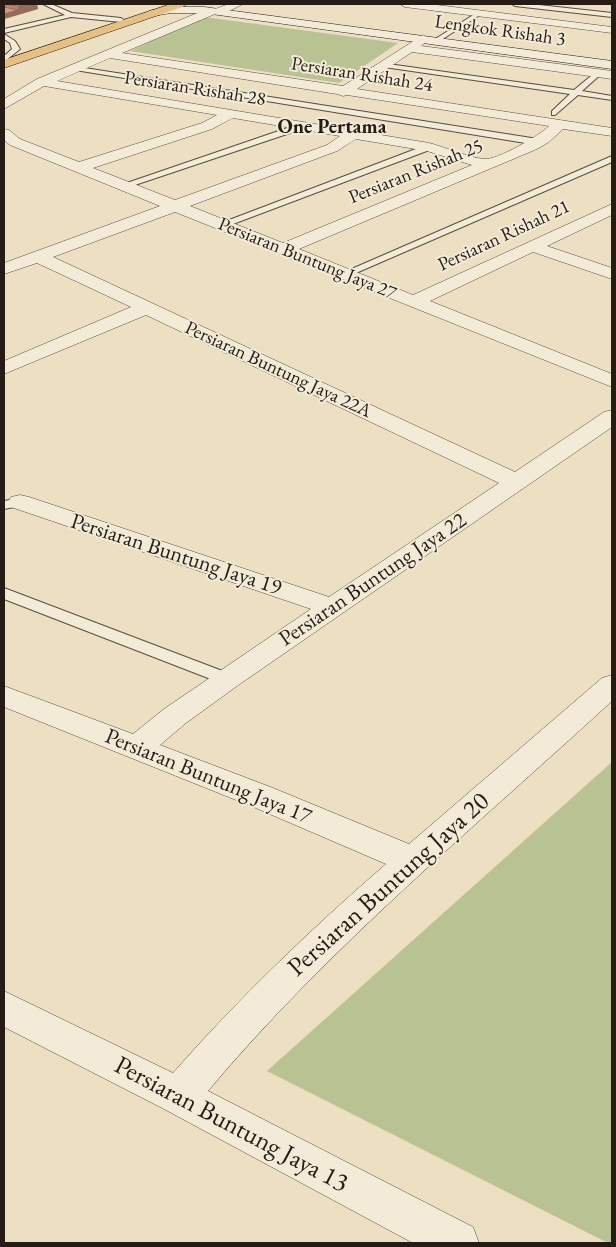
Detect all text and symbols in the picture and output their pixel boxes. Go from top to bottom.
street label: Lengkok Rishah 3 [433,11,567,51]
street label: Persiaran Rishah 24 [290,53,434,97]
street label: Persiaran Rishah 28 [123,67,267,111]
district label: One Pertama [278,116,386,140]
street label: Persiaran Rishah 25 [345,135,487,209]
street label: Persiaran Rishah 21 [434,195,574,277]
street label: Persiaran Buntung Jaya 27 [215,213,399,305]
street label: Persiaran Buntung Jaya 22A [181,317,375,423]
street label: Persiaran Buntung Jaya 22 [274,507,472,653]
street label: Persiaran Buntung Jaya 19 [67,508,285,602]
street label: Persiaran Buntung Jaya 17 [101,724,315,830]
street label: Persiaran Buntung Jaya 20 [282,786,496,984]
street label: Persiaran Buntung Jaya 13 [109,1050,353,1200]

